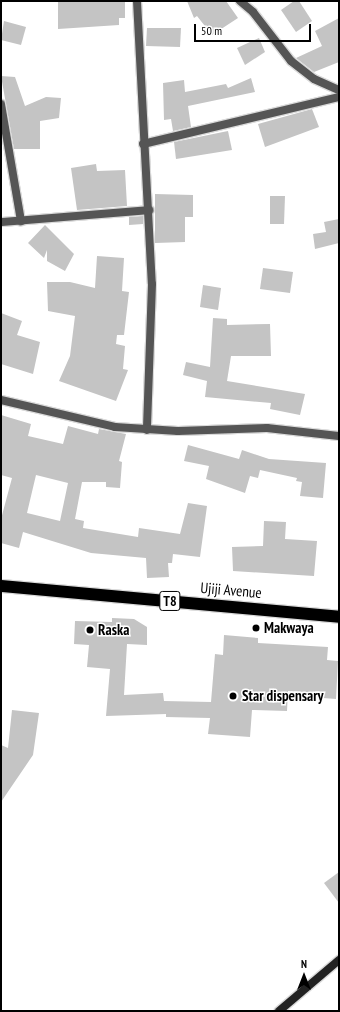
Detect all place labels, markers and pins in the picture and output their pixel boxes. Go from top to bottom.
place label: Makwaya [264,619,314,637]
place label: Raska [98,621,129,639]
marker: Makwaya [251,623,261,633]
marker: Raska [85,625,95,635]
place label: Star dispensary [242,687,324,705]
marker: Star dispensary [227,690,239,702]

